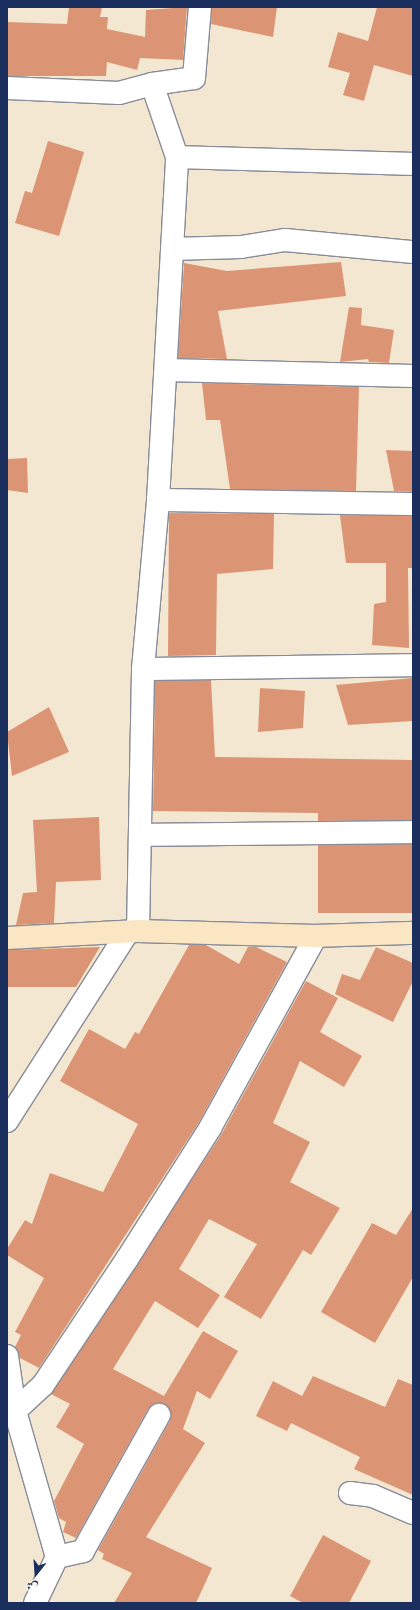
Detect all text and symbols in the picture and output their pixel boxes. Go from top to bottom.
north arrow [16,1554,56,1594]
text: ش [25,1578,39,1594]

